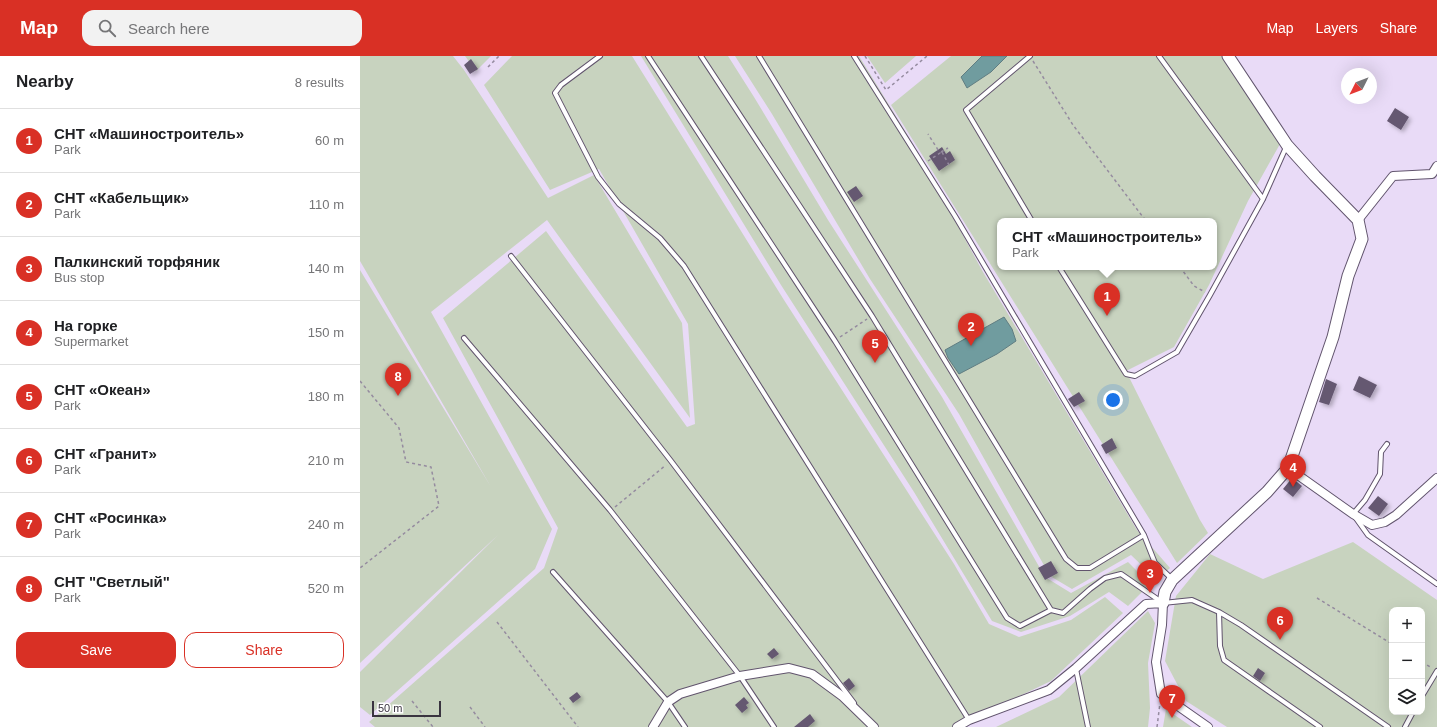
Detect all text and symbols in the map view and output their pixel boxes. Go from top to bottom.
search box [82,10,362,46]
text: Map [20,17,58,38]
icon: search [96,17,118,39]
text: Search here [128,20,210,37]
text: Map [1266,20,1294,36]
text: Layers [1316,20,1358,36]
text: Share [1380,20,1417,36]
north arrow [1341,68,1377,104]
text: Nearby [16,72,74,91]
text: 8 results [295,75,344,90]
text: СНТ «Машиностроитель» [54,125,244,142]
text: 1 [25,133,33,148]
text: 60 m [315,133,344,148]
text: Park [54,142,81,157]
text: СНТ «Кабельщик» [54,189,189,206]
text: 2 [25,197,33,212]
text: 110 m [309,197,344,212]
text: Park [54,206,81,221]
popup [997,218,1217,270]
text: СНТ «Машиностроитель» [1012,228,1202,245]
text: Park [1012,245,1039,260]
text: Палкинский торфяник [54,253,220,270]
text: 3 [25,261,33,276]
text: 140 m [308,261,344,276]
text: Bus stop [54,270,105,285]
pin: 1 [1094,283,1120,316]
pin: 2 [958,313,984,346]
text: На горке [54,317,118,334]
text: 4 [25,325,33,340]
text: 150 m [308,325,344,340]
pin: 5 [862,330,888,363]
text: Supermarket [54,334,128,349]
pin: 8 [385,363,411,396]
text: СНТ «Океан» [54,381,151,398]
text: 5 [25,389,33,404]
text: 180 m [308,389,344,404]
your location [1103,390,1123,410]
text: Park [54,398,81,413]
text: СНТ «Гранит» [54,445,157,462]
text: 6 [25,453,33,468]
text: 210 m [308,453,344,468]
pin: 4 [1280,454,1306,487]
text: Park [54,462,81,477]
text: СНТ «Росинка» [54,509,167,526]
text: 7 [25,517,33,532]
text: 240 m [308,517,344,532]
text: Park [54,526,81,541]
pin: 3 [1137,560,1163,593]
text: СНТ "Светлый" [54,573,170,590]
text: 8 [25,581,33,596]
text: 520 m [308,581,344,596]
text: Park [54,590,81,605]
pin: 6 [1267,607,1293,640]
map controls [1389,607,1425,715]
button: + [1389,607,1425,643]
button: Save [16,632,176,668]
button: Share [184,632,344,668]
button: − [1389,643,1425,679]
button: layers [1389,679,1425,715]
pin: 7 [1159,685,1185,718]
scale bar [372,699,441,718]
text: 50 m [378,702,402,714]

